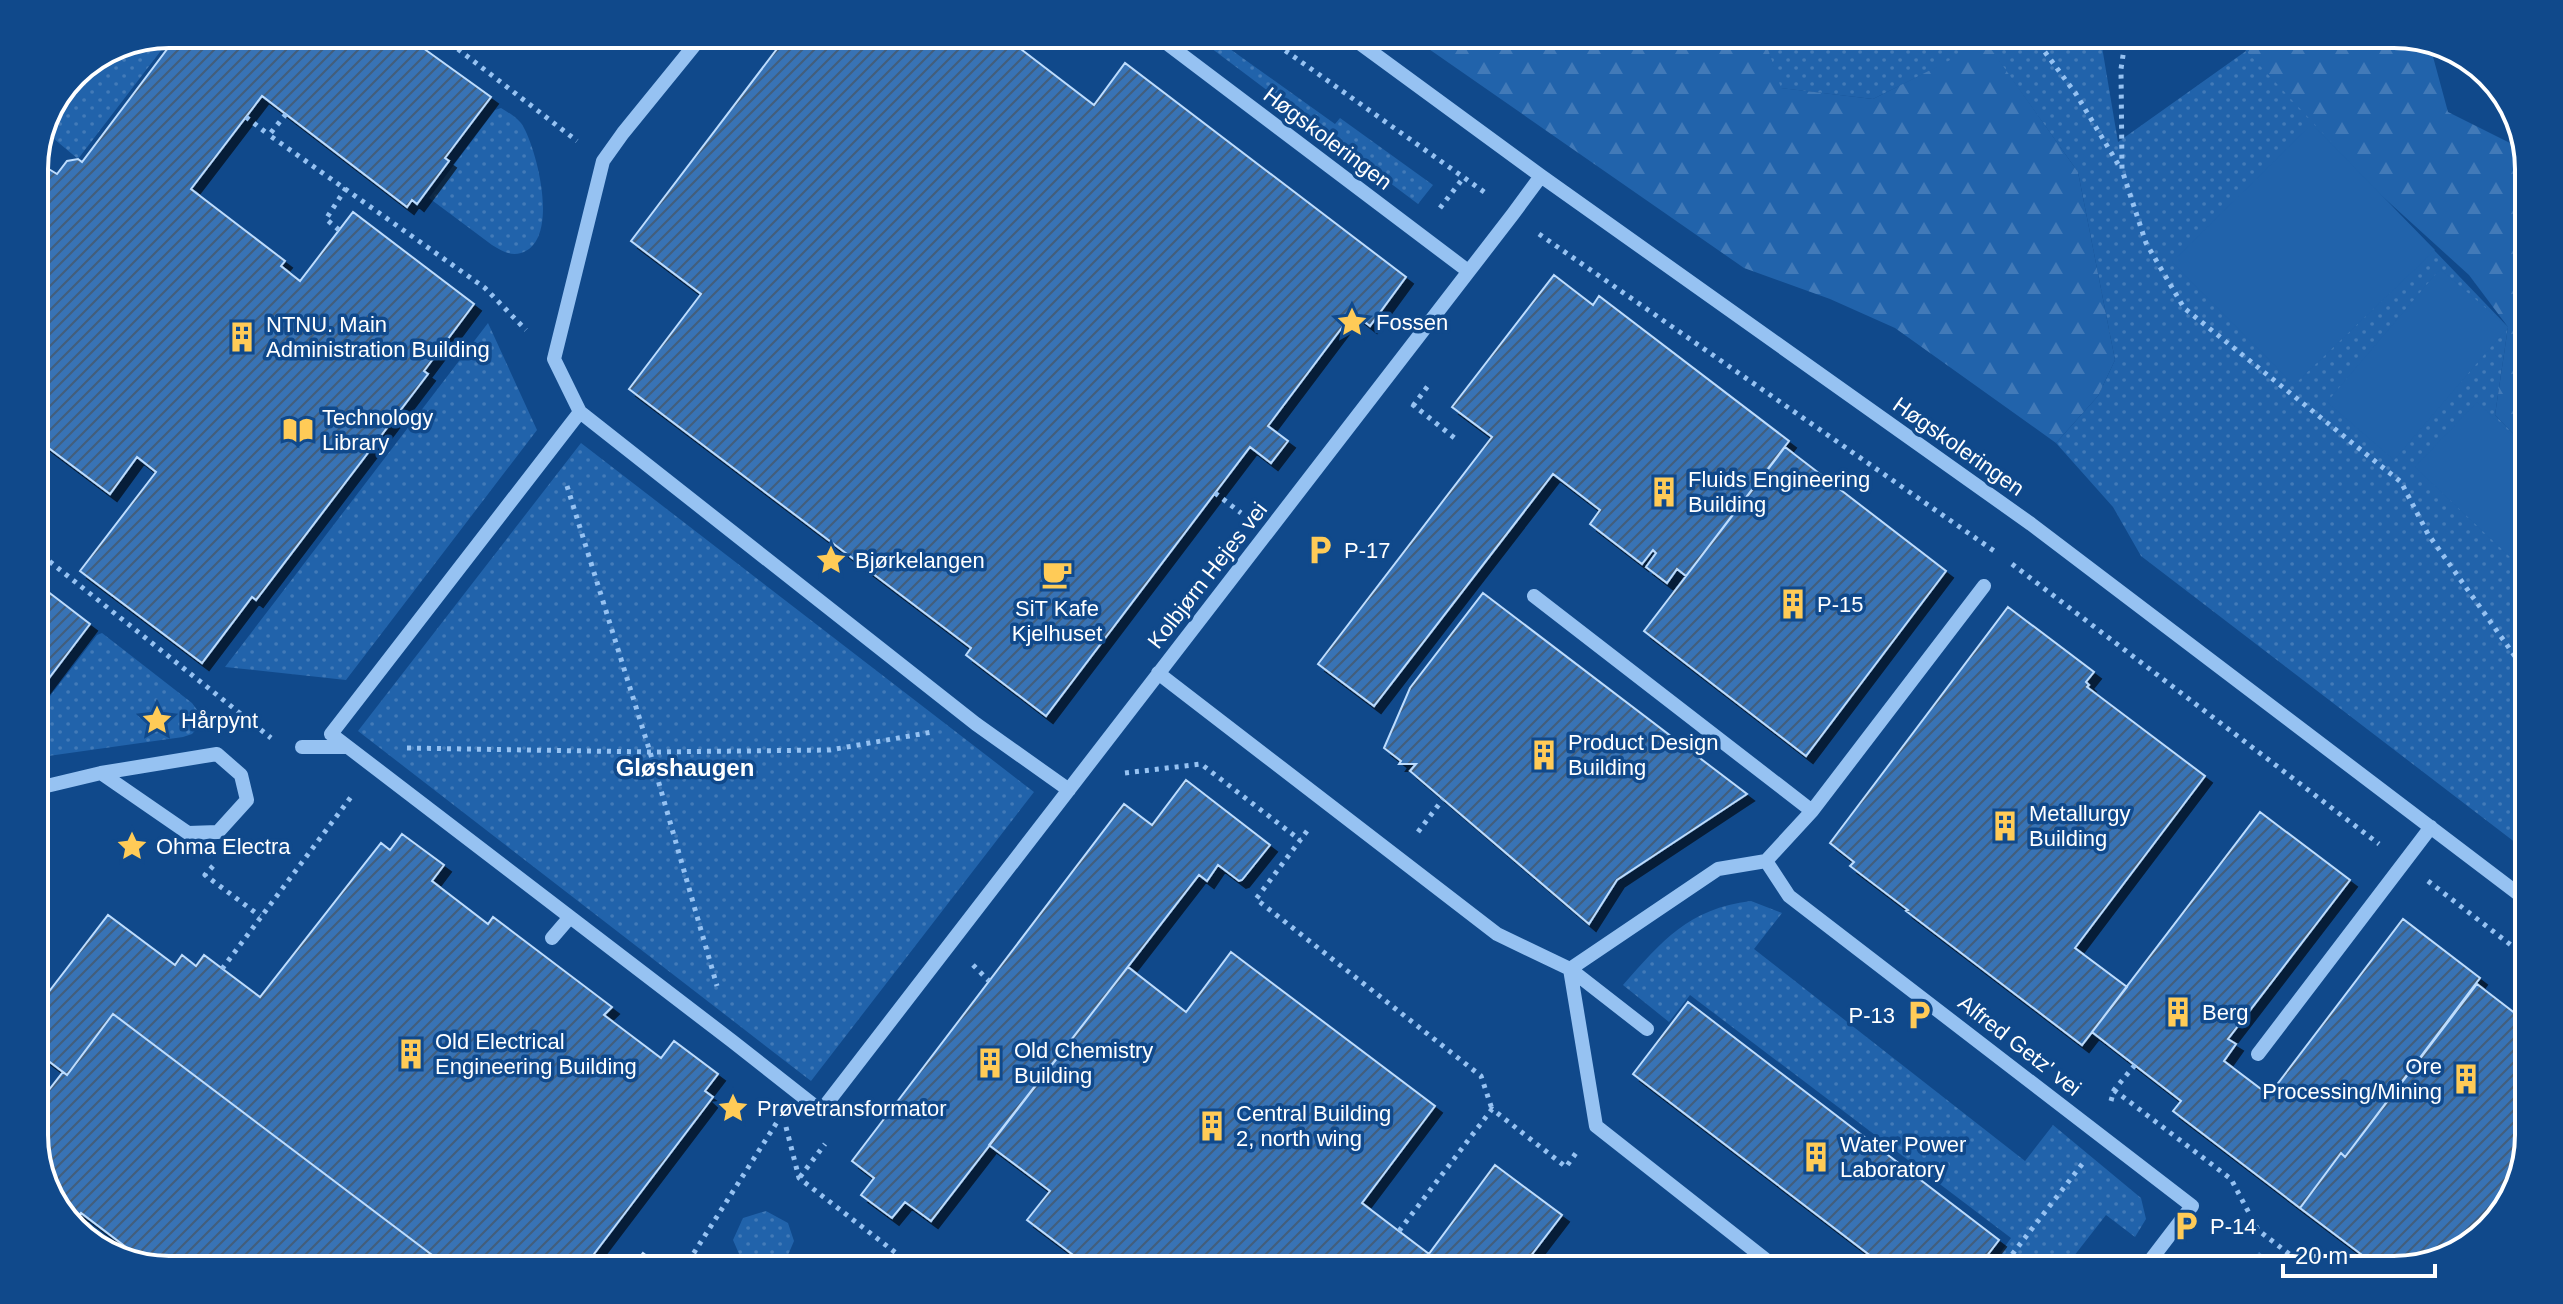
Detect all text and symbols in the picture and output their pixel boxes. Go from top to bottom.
street label: Høgskoleringen [1259,82,1397,195]
place icon: Fossen [1335,305,1369,339]
place label: Fossen [1376,310,1448,335]
place label: NTNU. Main Administration Building [266,312,490,362]
building icon: NTNU. Main Administration Building [225,320,259,354]
street label: Høgskoleringen [1888,392,2029,501]
place label: Technology Library [322,405,433,455]
library icon: Technology Library [281,413,315,447]
place label: Fluids Engineering Building [1688,467,1870,517]
building icon: Fluids Engineering Building [1647,475,1681,509]
street label: Kolbjørn Hejes vei [1143,497,1272,653]
parking icon: P-17 [1303,533,1337,567]
place label: P-17 [1344,538,1390,563]
place icon: Bjørkelangen [814,543,848,577]
place label: Bjørkelangen [855,548,985,573]
cafe icon: SiT Kafe Kjelhuset [1040,557,1074,591]
building icon: P-15 [1776,587,1810,621]
place label: P-15 [1817,592,1863,617]
place label: SiT Kafe Kjelhuset [1012,596,1102,646]
place icon: Hårpynt [140,703,174,737]
place label: Hårpynt [181,708,258,733]
place label: Product Design Building [1568,730,1718,780]
building icon: Product Design Building [1527,738,1561,772]
district label: Gløshaugen [616,754,754,781]
place label: Metallurgy Building [2029,801,2130,851]
building icon: Metallurgy Building [1988,809,2022,843]
place icon: Ohma Electra [115,829,149,863]
place label: Ohma Electra [156,834,291,859]
street label: Alfred Getz' vei [1953,990,2086,1101]
building icon: Berg [2161,995,2195,1029]
parking icon: P-13 [1902,998,1936,1032]
place label: Berg [2202,1000,2248,1025]
place label: P-13 [1849,1003,1895,1028]
place label: Old Electrical Engineering Building [435,1029,637,1079]
building icon: Old Electrical Engineering Building [394,1037,428,1071]
place label: Old Chemistry Building [1014,1038,1153,1088]
building icon: Old Chemistry Building [973,1046,1007,1080]
place label: Ore Processing/Mining [2262,1054,2442,1104]
building icon: Ore Processing/Mining [2449,1062,2483,1096]
place icon: Prøvetransformator [716,1091,750,1125]
place label: Prøvetransformator [757,1096,947,1121]
place label: Central Building 2, north wing [1236,1101,1391,1151]
building icon: Central Building 2, north wing [1195,1109,1229,1143]
place label: Water Power Laboratory [1840,1132,1966,1182]
building icon: Water Power Laboratory [1799,1140,1833,1174]
parking icon: P-14 [2169,1209,2203,1243]
place label: P-14 [2210,1214,2256,1239]
scale bar [2283,1228,2435,1278]
text: 20 m [2295,1242,2348,1269]

